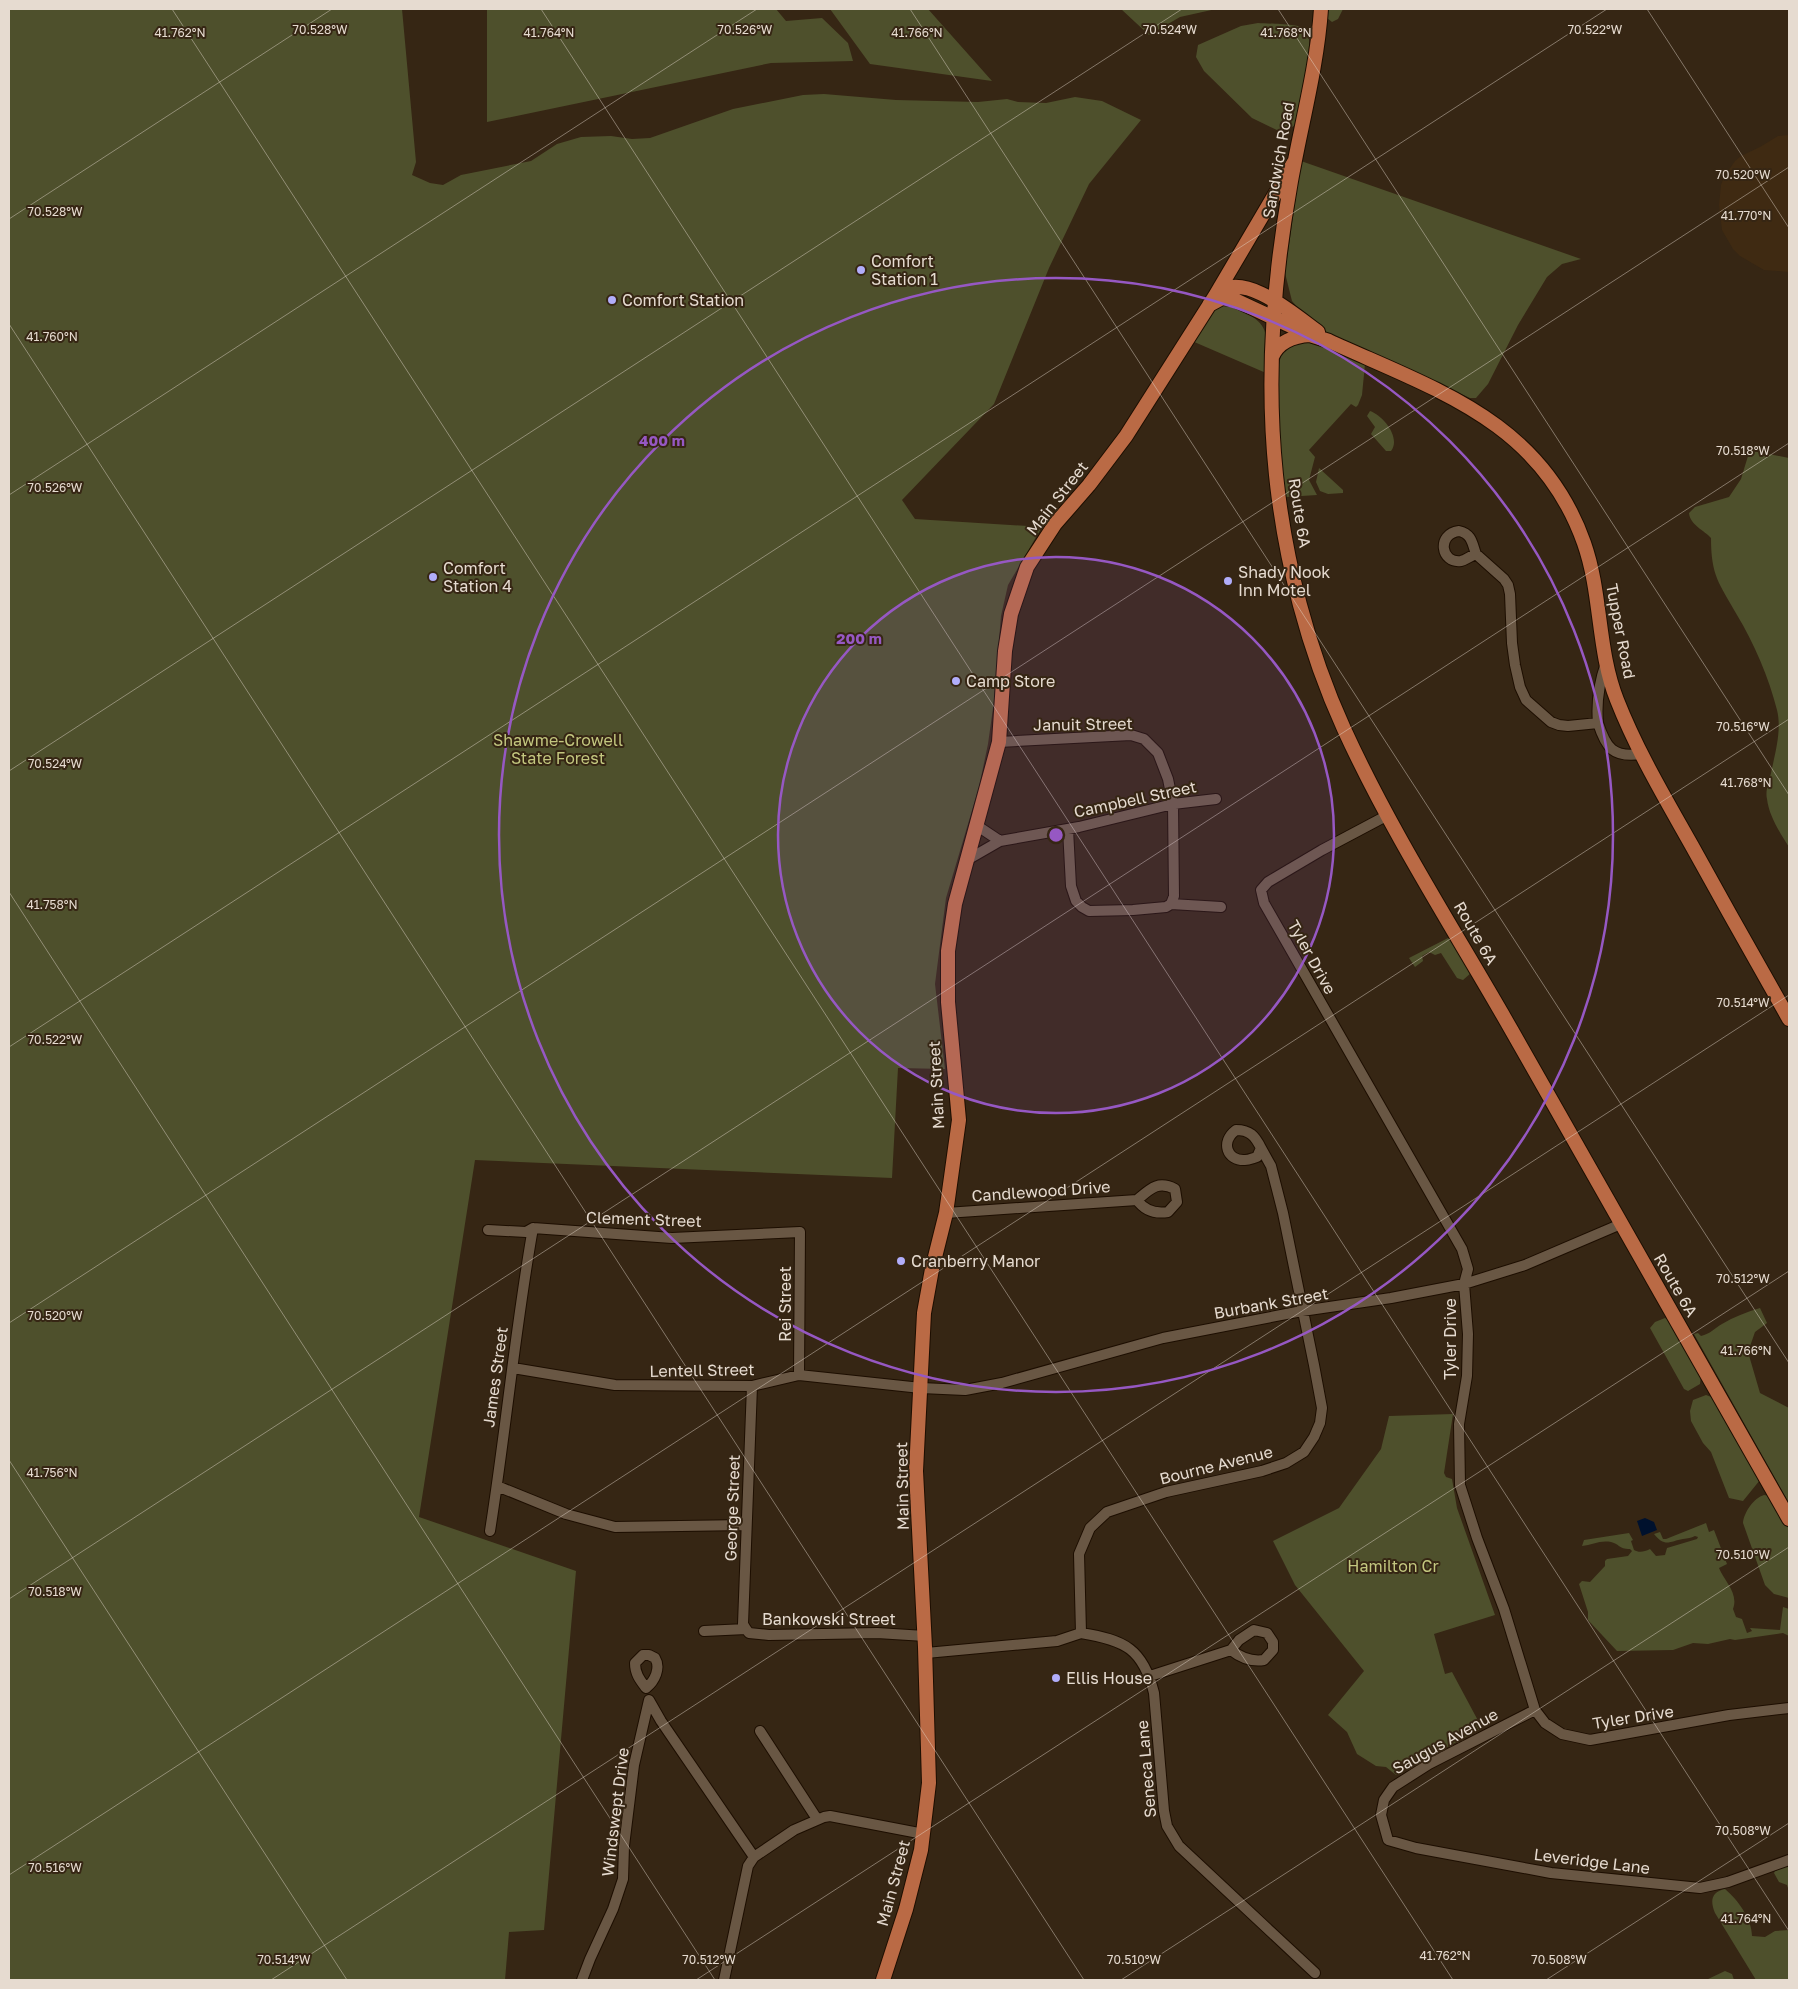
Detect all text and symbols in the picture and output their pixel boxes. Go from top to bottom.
text: 70.528°W [293,22,348,37]
text: 70.526°W [718,22,773,37]
text: 70.524°W [1143,22,1198,37]
text: 70.522°W [1568,22,1623,37]
text: 41.762°N [154,25,206,40]
text: 41.764°N [524,25,574,40]
text: 41.766°N [891,25,943,40]
text: 41.768°N [1260,25,1312,40]
street label: Sandwich Road [1258,100,1298,220]
text: 70.520°W [1716,167,1771,182]
text: 70.528°W [28,204,83,219]
text: 41.770°N [1721,208,1771,223]
place label: Comfort Station 1 [871,251,938,289]
marker: Comfort Station 1 [855,264,867,276]
place label: Comfort Station [622,290,744,310]
marker: Comfort Station [606,294,618,306]
text: 41.760°N [26,329,78,344]
text: 400 m [639,431,685,449]
text: 70.518°W [1716,443,1770,458]
street label: Main Street [1022,457,1092,539]
street label: Route 6A [1285,477,1315,549]
text: 70.526°W [28,480,83,495]
place label: Comfort Station 4 [443,558,512,596]
place label: Shady Nook Inn Motel [1238,562,1330,600]
marker: Comfort Station 4 [427,571,439,583]
marker: Shady Nook Inn Motel [1222,575,1234,587]
street label: Tupper Road [1602,582,1640,680]
text: 200 m [836,629,882,647]
place label: Camp Store [966,671,1055,691]
marker: Camp Store [950,675,962,687]
street label: Januit Street [1033,713,1133,735]
text: 70.516°W [1716,719,1770,734]
park label: Shawme-Crowell State Forest [493,730,623,768]
text: 70.524°W [28,756,83,771]
text: 41.768°N [1720,775,1772,790]
street label: Campbell Street [1072,776,1198,822]
centre of rings [1047,826,1065,844]
text: 41.758°N [26,897,78,912]
street label: Route 6A [1450,898,1502,969]
street label: Tyler Drive [1283,916,1341,998]
text: 70.514°W [1716,995,1770,1010]
text: 70.522°W [28,1032,83,1047]
street label: Main Street [924,1040,948,1130]
street label: Candlewood Drive [971,1176,1111,1206]
street label: Clement Street [586,1207,702,1231]
street label: Route 6A [1650,1250,1702,1321]
place label: Cranberry Manor [911,1251,1040,1271]
marker: Cranberry Manor [895,1255,907,1267]
street label: Rei Street [775,1266,795,1342]
text: 70.512°W [1716,1271,1770,1286]
street label: Burbank Street [1212,1283,1330,1323]
street label: Tyler Drive [1440,1298,1460,1380]
text: 70.520°W [28,1308,83,1323]
street label: James Street [478,1325,512,1429]
text: 41.766°N [1720,1343,1772,1358]
street label: Lentell Street [649,1359,755,1381]
street label: Bourne Avenue [1157,1441,1275,1489]
street label: Main Street [891,1442,913,1530]
street label: George Street [720,1454,744,1562]
text: 41.756°N [26,1465,78,1480]
text: 70.510°W [1716,1547,1770,1562]
park label: Hamilton Cr [1347,1556,1439,1576]
text: 70.518°W [28,1584,82,1599]
street label: Bankowski Street [762,1609,896,1629]
place label: Ellis House [1066,1668,1152,1688]
marker: Ellis House [1050,1672,1062,1684]
street label: Tyler Drive [1591,1701,1675,1733]
street label: Saugus Avenue [1389,1704,1501,1778]
street label: Seneca Lane [1132,1719,1160,1819]
street label: Windswept Drive [597,1746,633,1878]
text: 70.508°W [1715,1823,1771,1838]
street label: Main Street [872,1838,914,1928]
street label: Leveridge Lane [1533,1844,1651,1878]
text: 70.516°W [28,1860,82,1875]
text: 41.764°N [1721,1911,1771,1926]
text: 41.762°N [1419,1948,1471,1963]
text: 70.514°W [257,1952,311,1967]
text: 70.512°W [682,1952,736,1967]
text: 70.510°W [1107,1952,1161,1967]
text: 70.508°W [1531,1952,1587,1967]

